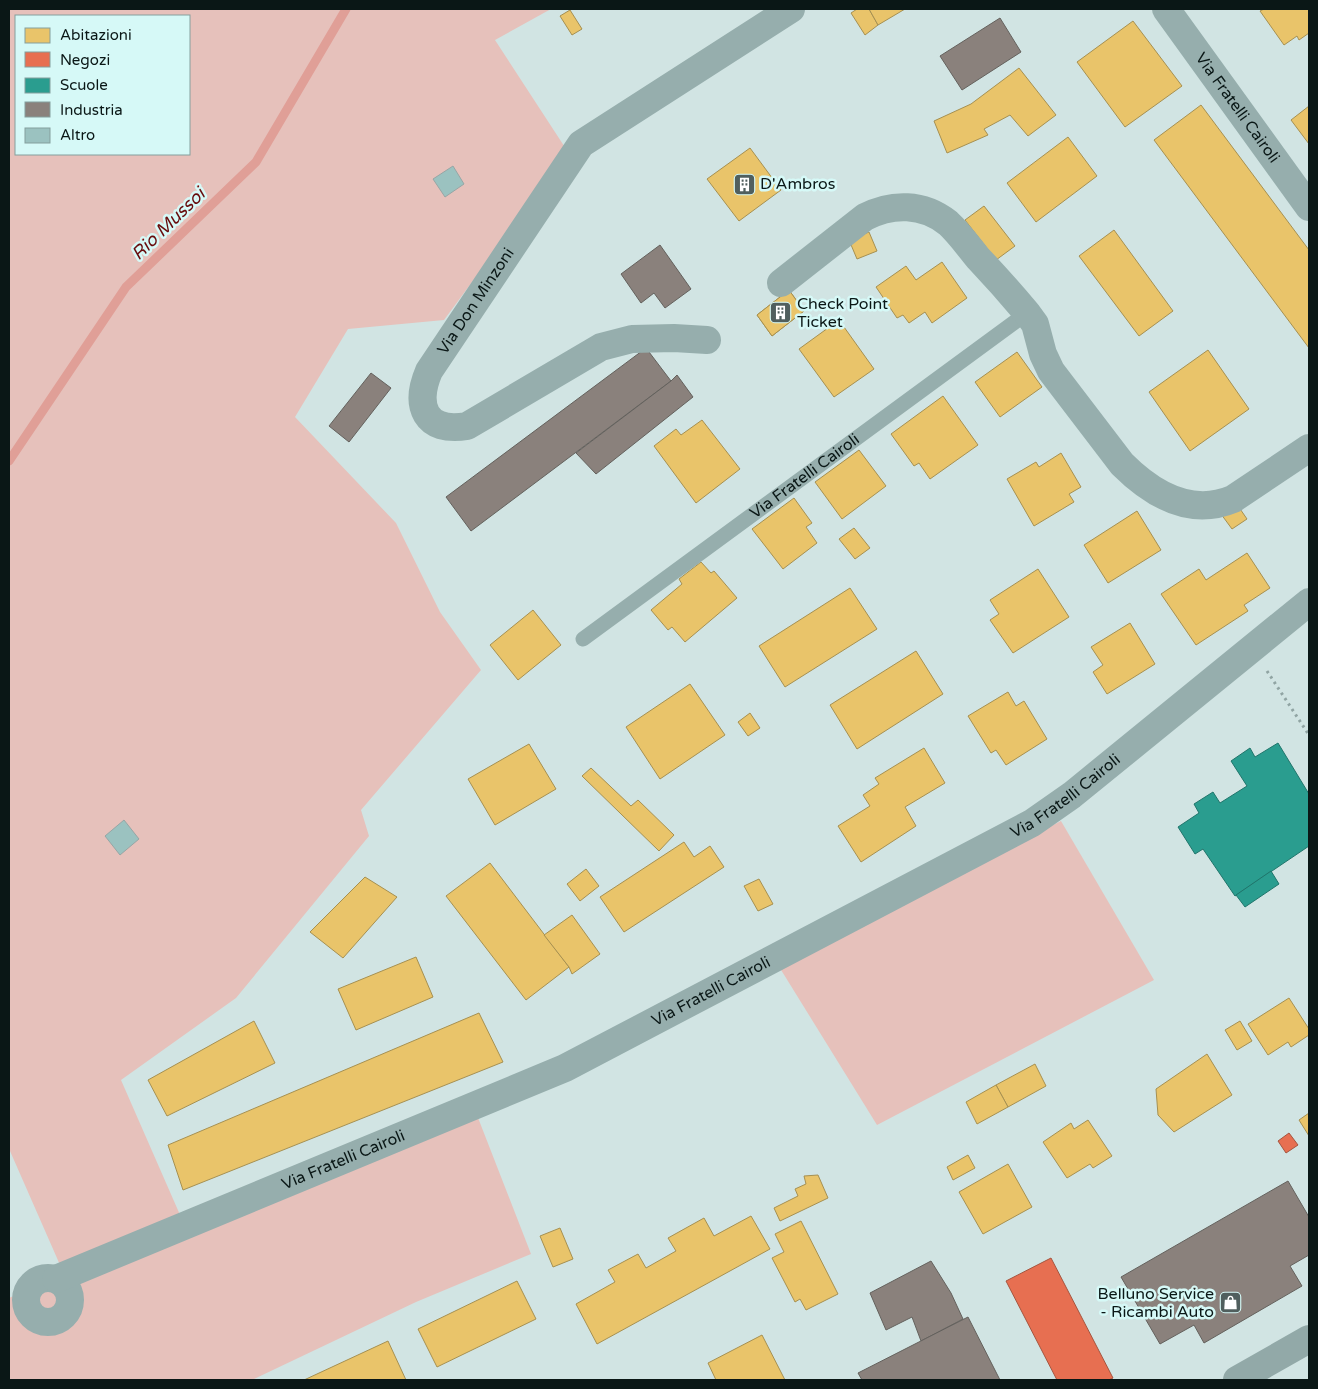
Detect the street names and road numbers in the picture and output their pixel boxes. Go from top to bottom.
street label: Via Fratelli Cairoli [1191,49,1284,167]
street label: Via Don Minzoni [433,244,519,358]
street label: Via Fratelli Cairoli [746,429,863,523]
street label: Via Fratelli Cairoli [1007,750,1124,843]
street label: Via Fratelli Cairoli [648,952,774,1031]
street label: Via Fratelli Cairoli [279,1126,408,1194]

